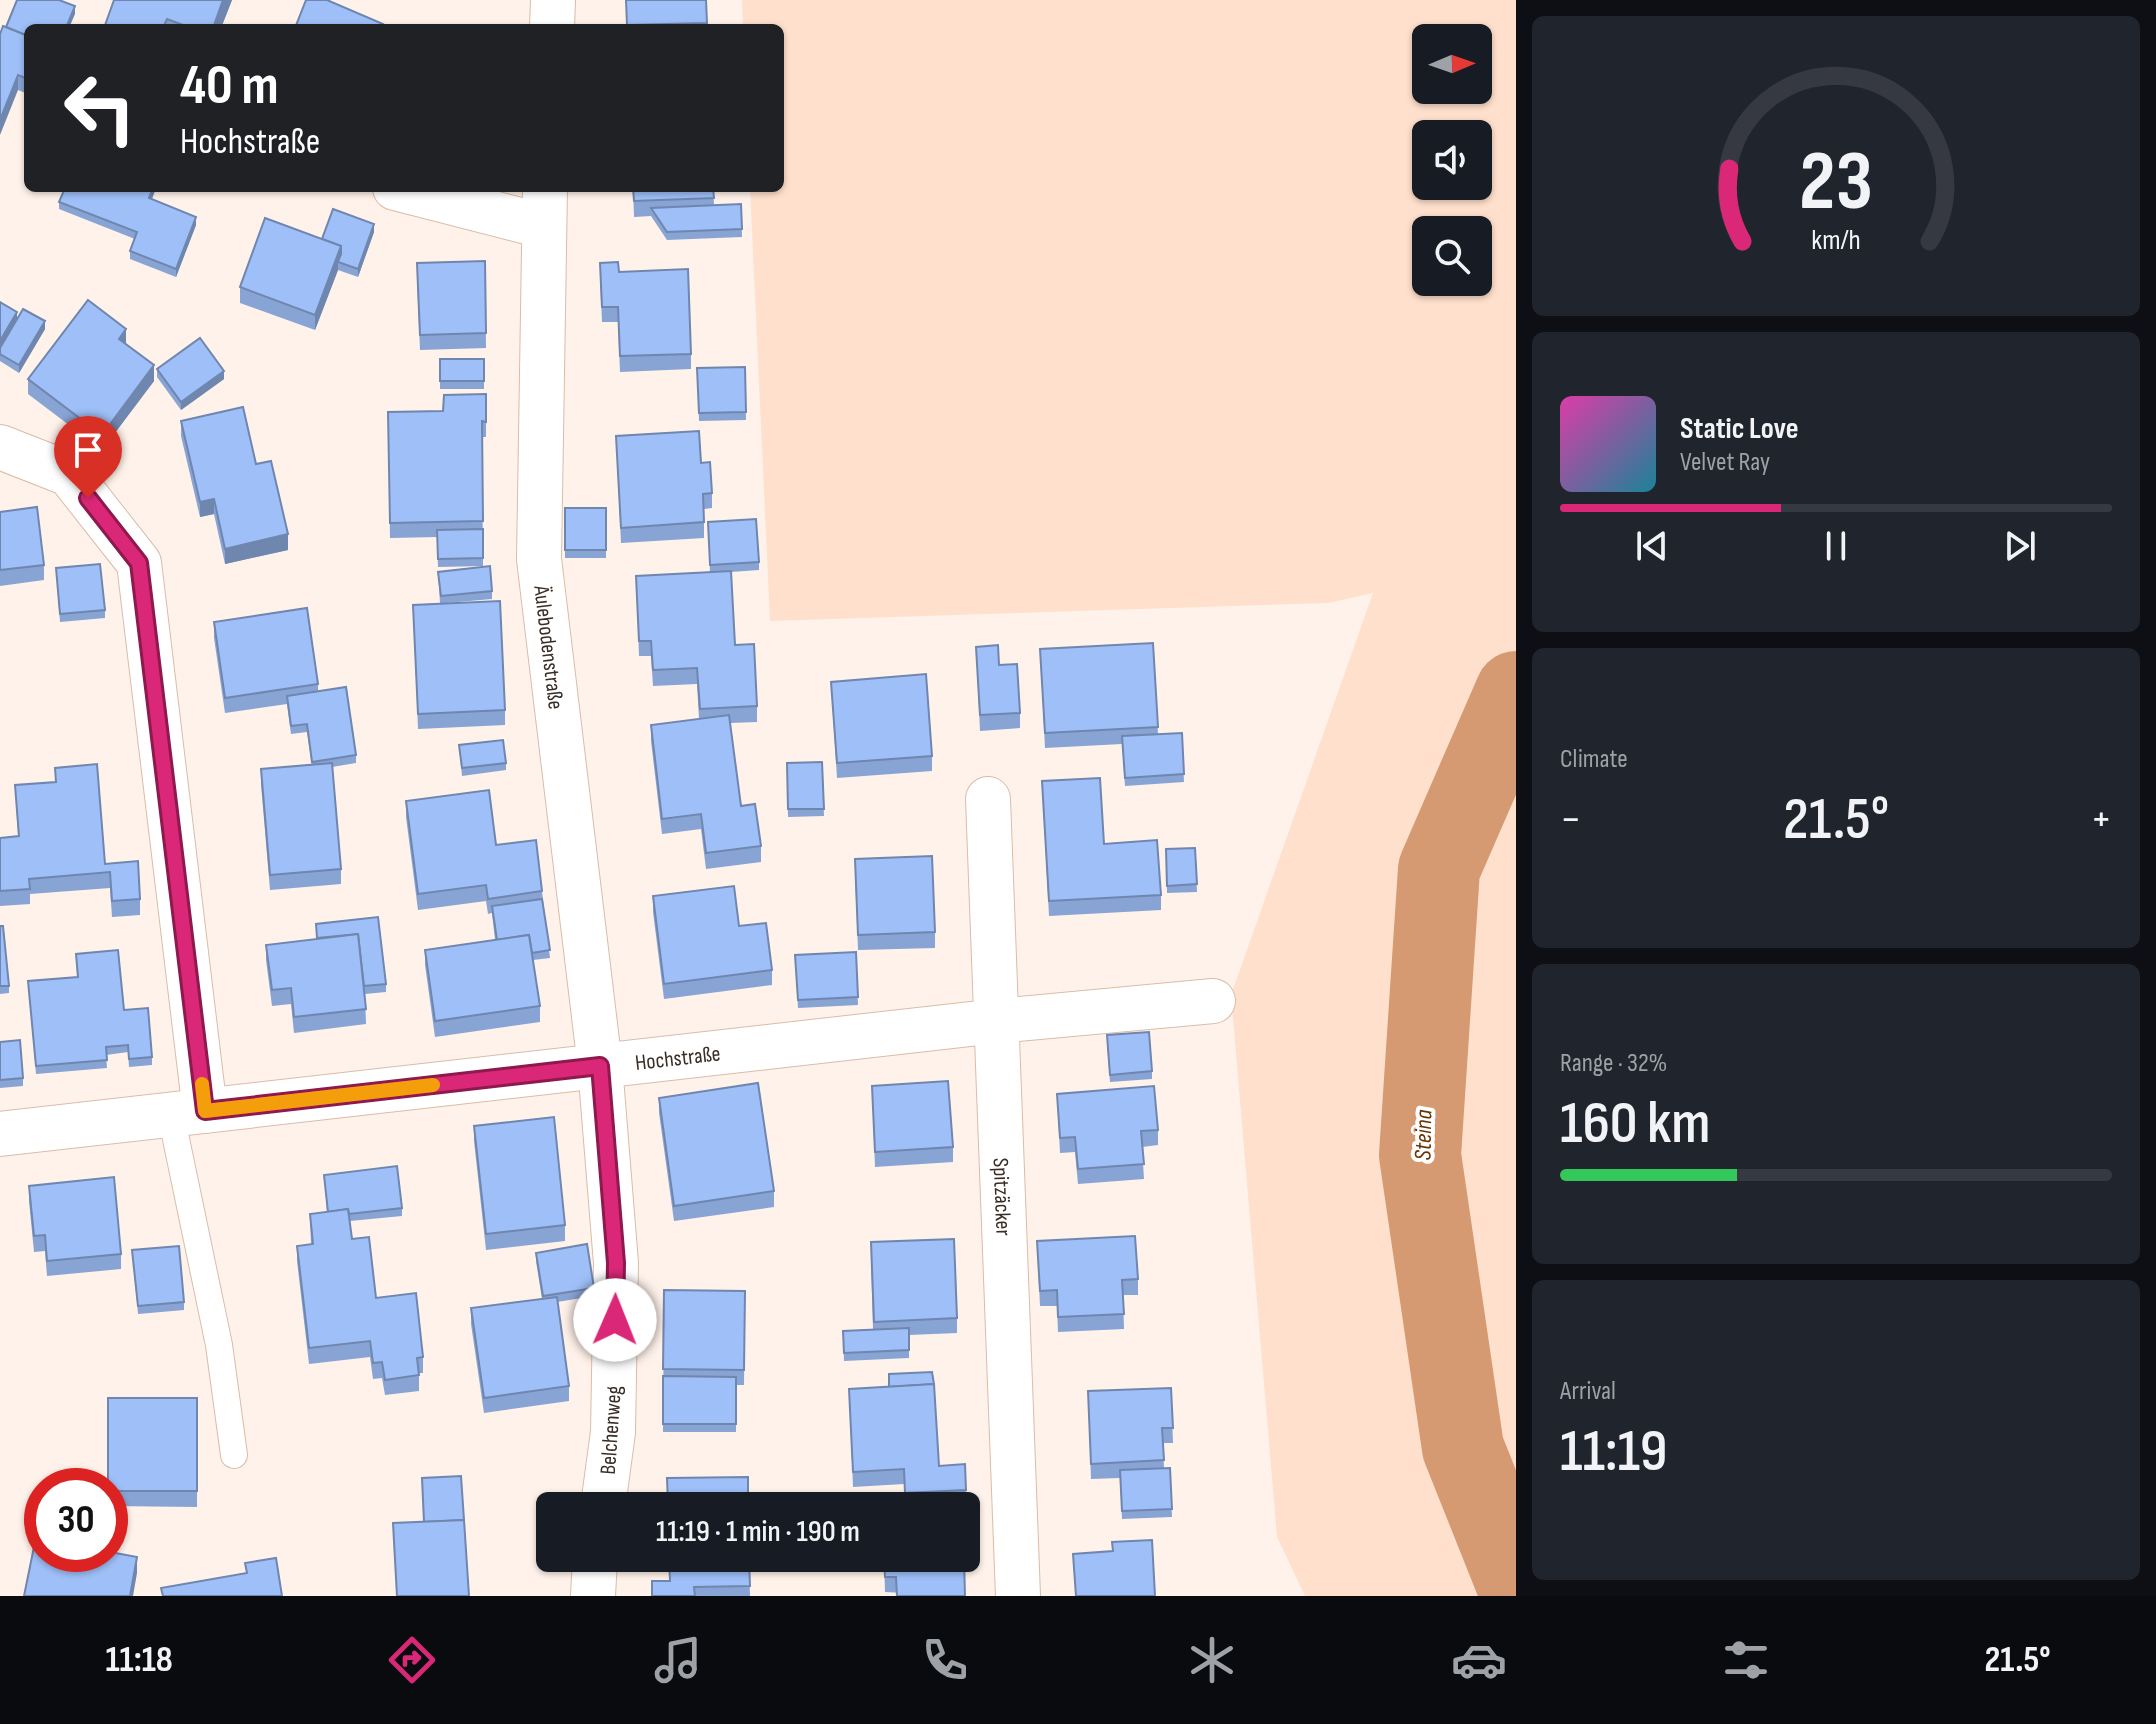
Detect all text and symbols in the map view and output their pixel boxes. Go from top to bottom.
north arrow [1412,24,1492,104]
map controls [1412,24,1492,296]
text: 40 m [180,53,279,120]
icon: left [48,56,152,160]
button: sound [1412,120,1492,200]
text: Hochstraße [180,121,320,164]
text: 23 [1799,133,1873,233]
button: search [1412,216,1492,296]
text: km/h [1811,223,1861,258]
text: Static Love [1680,411,1799,447]
pin [54,416,122,498]
icon: arrive [66,428,110,472]
text: Velvet Ray [1680,447,1770,478]
icon: previous [1630,524,1674,568]
icon: pause [1814,524,1858,568]
icon: next [1998,524,2042,568]
street label: Äulebodenstraße [527,583,569,711]
text: Climate [1560,744,1628,775]
text: 21.5° [1783,784,1889,856]
text: − [1560,793,1582,846]
text: + [2090,793,2112,846]
street label: Hochstraße [634,1040,722,1077]
text: Range · 32% [1560,1048,1667,1079]
text: 160 km [1560,1088,1711,1160]
water label: Steina [1409,1109,1438,1161]
street label: Spitzäcker [987,1157,1016,1236]
position arrow [573,1278,657,1362]
text: Arrival [1560,1376,1616,1407]
street label: Belchenweg [595,1385,628,1475]
text: 11:19 [1560,1416,1668,1488]
speed limit sign: 30 [24,1468,128,1572]
text: 11:19 · 1 min · 190 m [656,1514,860,1550]
icon: directions [384,1632,440,1688]
icon: music [650,1632,706,1688]
icon: phone [917,1632,973,1688]
icon: climate [1184,1632,1240,1688]
icon: car [1451,1632,1507,1688]
icon: filters [1718,1632,1774,1688]
text: 11:18 [105,1639,173,1682]
text: 21.5° [1984,1639,2051,1682]

